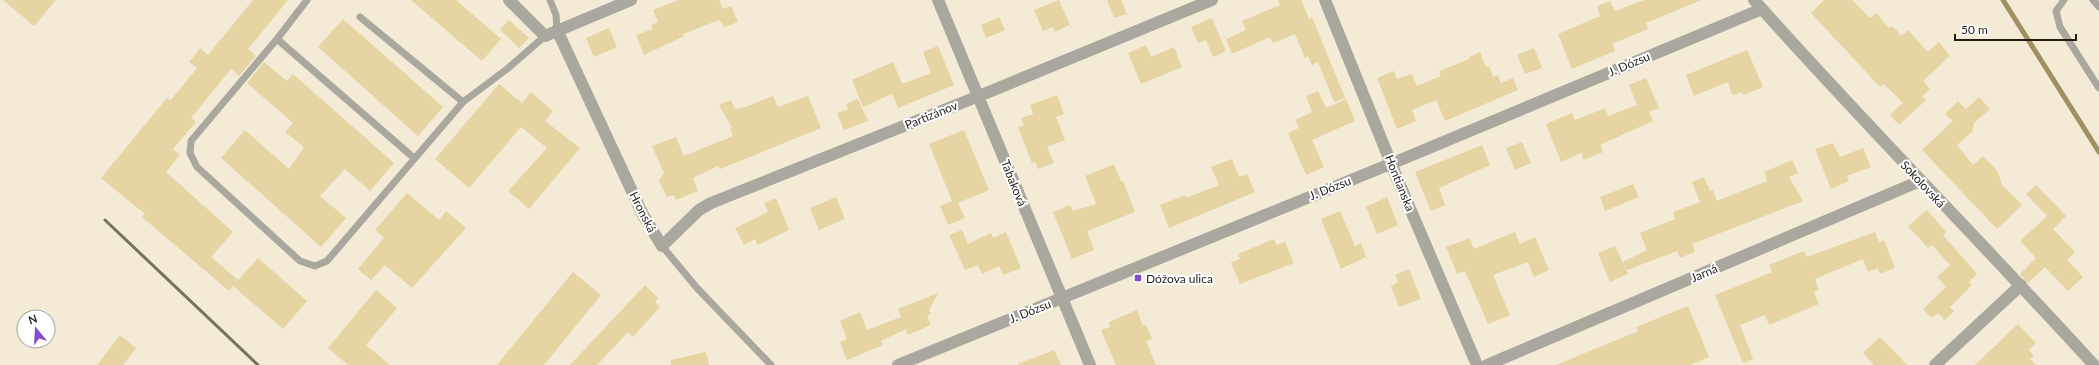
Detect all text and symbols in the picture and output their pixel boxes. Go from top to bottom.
scale bar [1955,16,2076,42]
text: 50 m [1961,22,1988,37]
street label: J. Dózsu [1606,49,1652,79]
street label: Partizánov [902,97,960,132]
street label: Hontianska [1382,153,1418,214]
street label: Sokolovská [1898,157,1949,211]
street label: Tabaková [998,158,1030,208]
street label: J. Dózsu [1307,173,1353,203]
street label: Hronská [626,189,660,235]
street label: Jarná [1688,261,1720,285]
place label: Dóžova ulica [1146,271,1213,286]
marker: Dóžova ulica [1133,273,1143,283]
street label: J. Dózsu [1007,296,1053,326]
north arrow [16,309,56,349]
text: N [27,312,39,327]

